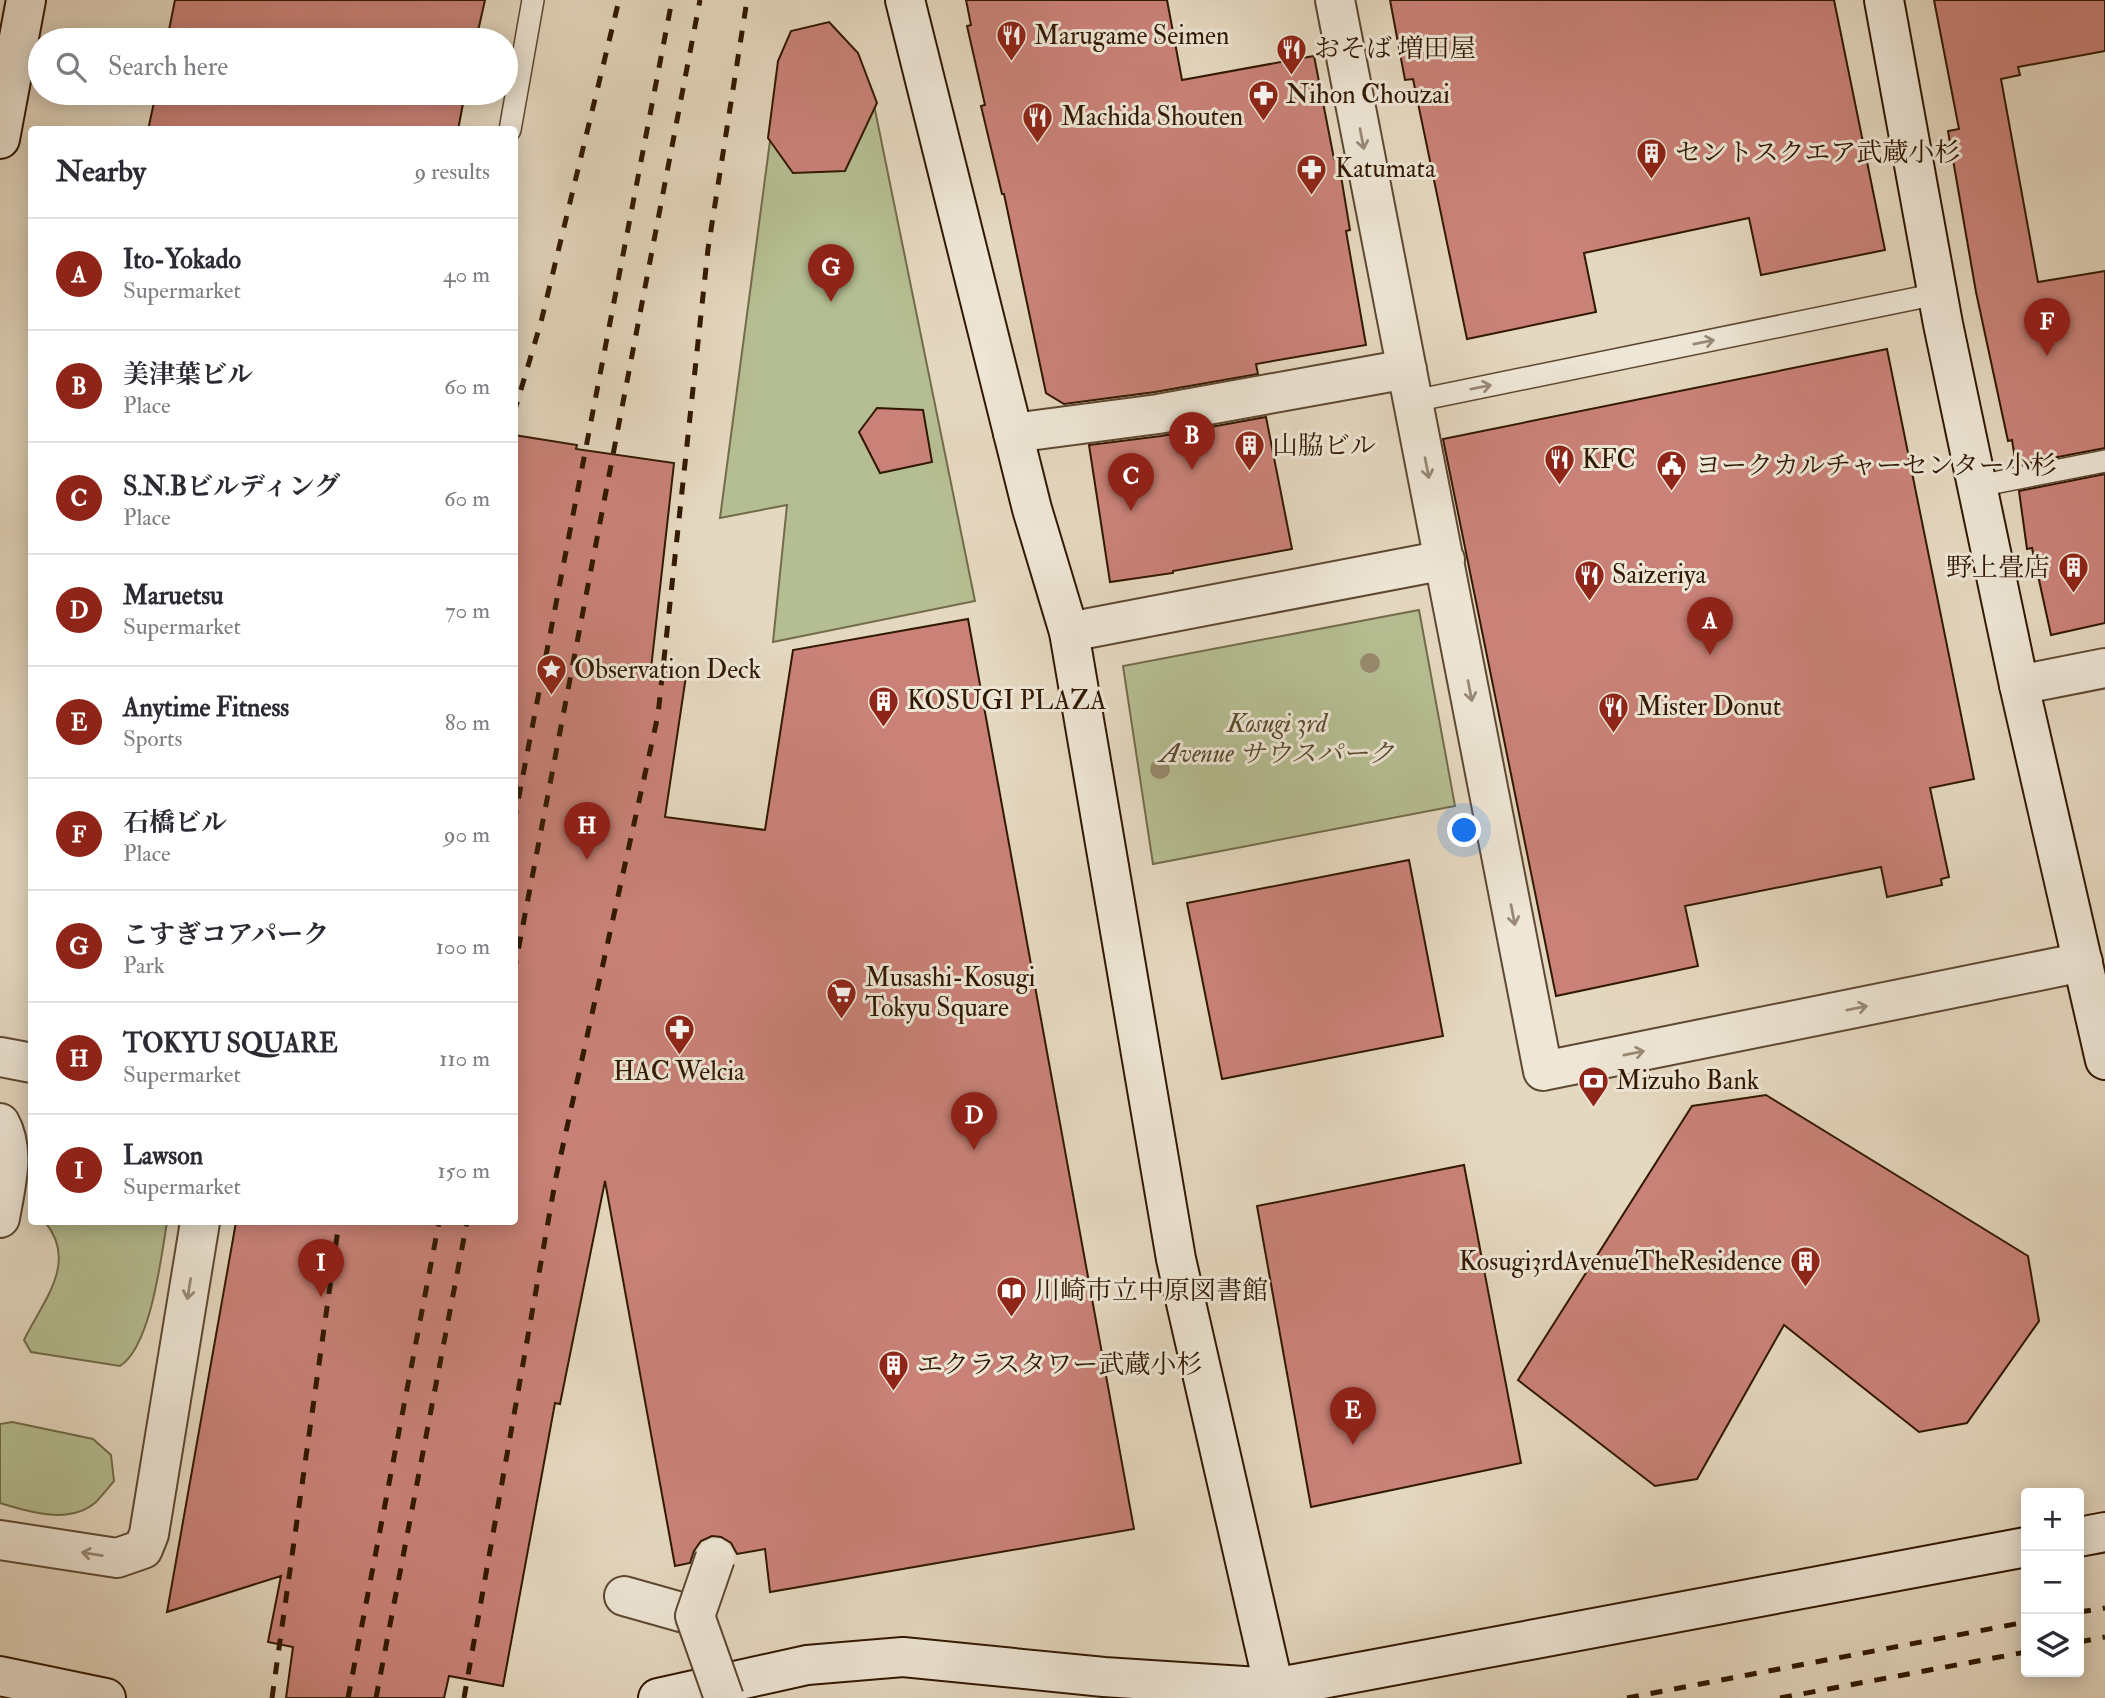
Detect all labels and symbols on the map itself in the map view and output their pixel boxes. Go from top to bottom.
restaurant icon: Marugame Seimen [994,19,1028,63]
place label: Marugame Seimen [1034,20,1229,52]
restaurant icon: おそば 増田屋 [1274,32,1308,76]
place label: おそば 増田屋 [1314,33,1475,65]
pharmacy icon: Nihon Chouzai [1246,78,1280,122]
place label: Nihon Chouzai [1286,79,1450,111]
restaurant icon: Machida Shouten [1021,100,1055,144]
place label: Machida Shouten [1061,101,1243,133]
one-way arrow [1356,127,1370,150]
building icon: セントスクエア武蔵小杉 [1635,136,1669,180]
place label: セントスクエア武蔵小杉 [1675,137,1960,169]
pharmacy icon: Katumata [1295,152,1329,196]
place label: Katumata [1335,153,1436,185]
pin: G [808,244,854,302]
pin: F [2024,298,2070,356]
one-way arrow [1692,334,1715,348]
one-way arrow [1469,380,1492,394]
pin: B [1169,412,1215,470]
building icon: 山脇ビル [1232,429,1266,473]
place label: 山脇ビル [1272,430,1376,462]
restaurant icon: KFC [1542,443,1576,487]
place label: KFC [1582,444,1636,476]
public building icon: ヨークカルチャーセンター小杉 [1655,449,1689,493]
place label: ヨークカルチャーセンター小杉 [1695,450,2057,482]
pin: C [1108,453,1154,511]
one-way arrow [1421,456,1434,479]
building icon: 野上畳店 [2056,551,2090,595]
place label: 野上畳店 [1946,552,2050,584]
restaurant icon: Saizeriya [1572,558,1606,602]
place label: Saizeriya [1612,559,1706,591]
pin: A [1687,597,1733,655]
place icon: Observation Deck [534,653,568,697]
place label: Observation Deck [574,654,762,686]
one-way arrow [1464,679,1477,702]
building icon: KOSUGI PLAZA [867,684,901,728]
place label: KOSUGI PLAZA [907,685,1107,717]
restaurant icon: Mister Donut [1597,690,1631,734]
place label: Mister Donut [1637,691,1781,723]
park label: Kosugi 3rd Avenue サウスパーク [1156,708,1395,770]
pin: H [564,802,610,860]
your location [1447,813,1481,847]
one-way arrow [1507,903,1520,926]
place label: Musashi-Kosugi Tokyu Square [865,962,1036,1024]
supermarket icon: Musashi-Kosugi Tokyu Square [825,976,859,1020]
one-way arrow [1845,1001,1868,1014]
pharmacy icon: HAC Welcia [662,1012,696,1056]
one-way arrow [1622,1046,1645,1059]
place label: HAC Welcia [613,1056,745,1088]
bank icon: Mizuho Bank [1576,1064,1610,1108]
place label: Mizuho Bank [1616,1065,1760,1097]
pin: D [951,1092,997,1150]
pin: I [298,1239,344,1297]
building icon: Kosugi3rdAvenueTheResidence [1788,1245,1822,1289]
place label: Kosugi3rdAvenueTheResidence [1459,1246,1782,1278]
library icon: 川崎市立中原図書館 [994,1274,1028,1318]
place label: 川崎市立中原図書館 [1034,1275,1268,1307]
one-way arrow [182,1277,195,1300]
building icon: エクラスタワー武蔵小杉 [877,1348,911,1392]
place label: エクラスタワー武蔵小杉 [917,1349,1202,1381]
pin: E [1330,1387,1376,1445]
one-way arrow [81,1548,104,1561]

